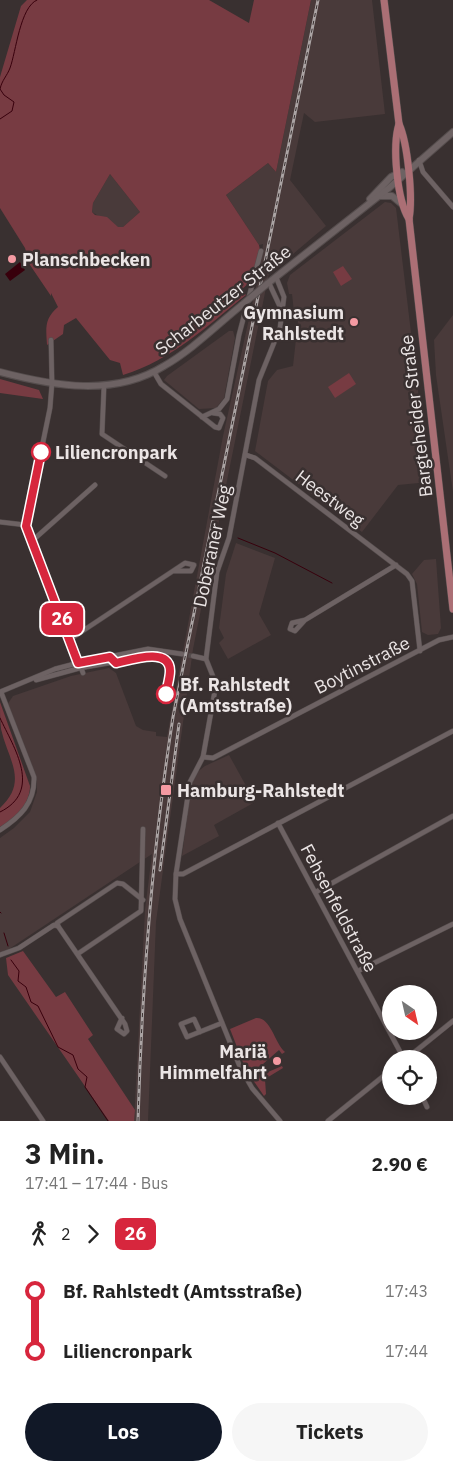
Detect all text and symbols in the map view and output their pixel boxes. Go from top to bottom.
street label: Scharbeutzer Straße [150,240,296,360]
place label: Planschbecken [22,248,150,271]
marker: Planschbecken [6,253,18,265]
place label: Gymnasium Rahlstedt [243,301,344,345]
marker: Gymnasium Rahlstedt [348,316,360,328]
street label: Bargteheider Straße [395,333,437,498]
place label: Liliencronpark [55,441,178,464]
marker: Liliencronpark [31,442,51,462]
street label: Heestweg [291,465,369,532]
street label: Doberaner Weg [188,482,236,609]
line badge: 26 [40,603,84,635]
text: 26 [51,607,73,630]
street label: Boytinstraße [310,631,414,699]
place label: Bf. Rahlstedt (Amtsstraße) [180,673,292,717]
marker: Bf. Rahlstedt (Amtsstraße) [156,684,176,704]
place label: Hamburg-Rahlstedt [177,779,344,802]
marker: Hamburg-Rahlstedt [159,783,173,797]
street label: Fehsenfeldstraße [295,840,383,976]
north arrow [382,985,438,1040]
map controls [382,985,437,1105]
place label: Mariä Himmelfahrt [159,1040,267,1084]
button: locate [382,1050,437,1105]
marker: Mariä Himmelfahrt [271,1055,283,1067]
text: 3 Min. [25,1135,105,1172]
text: 2.90 € [372,1152,428,1176]
text: 17:41 – 17:44 · Bus [25,1173,168,1193]
icon: walk [25,1220,53,1248]
icon: forward [79,1220,107,1248]
text: 26 [125,1222,146,1245]
text: 2 [61,1224,71,1244]
text: Bf. Rahlstedt (Amtsstraße) [63,1279,302,1303]
text: 17:43 [385,1281,428,1301]
text: Liliencronpark [63,1339,192,1363]
text: 17:44 [385,1341,428,1361]
button: Los [25,1403,222,1461]
button: Tickets [232,1403,428,1461]

